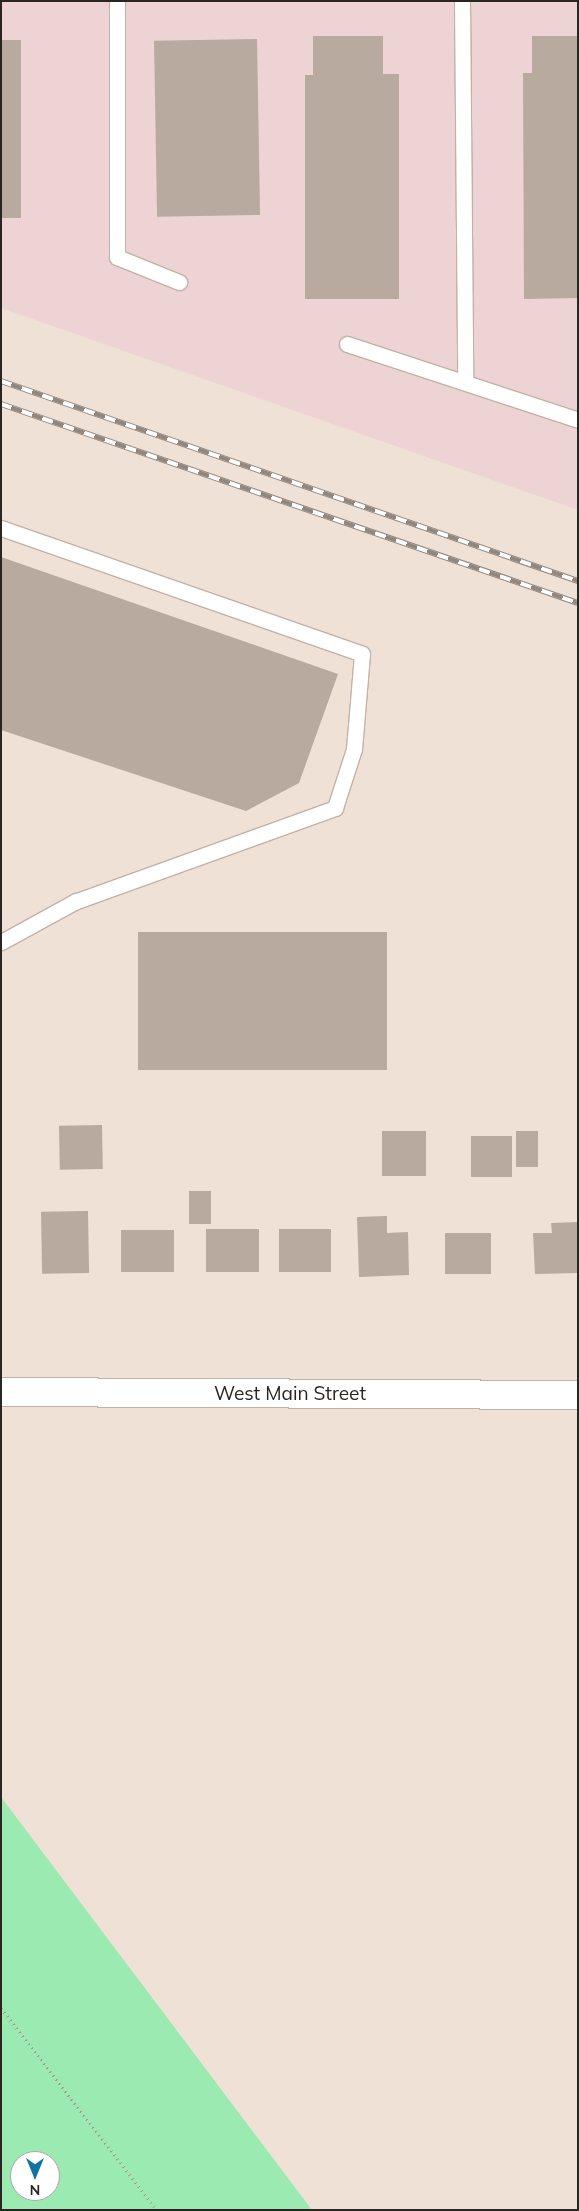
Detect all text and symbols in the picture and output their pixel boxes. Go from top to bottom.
street label: West Main Street [214,1383,366,1405]
north arrow [10,2151,60,2201]
text: N [30,2181,40,2199]

